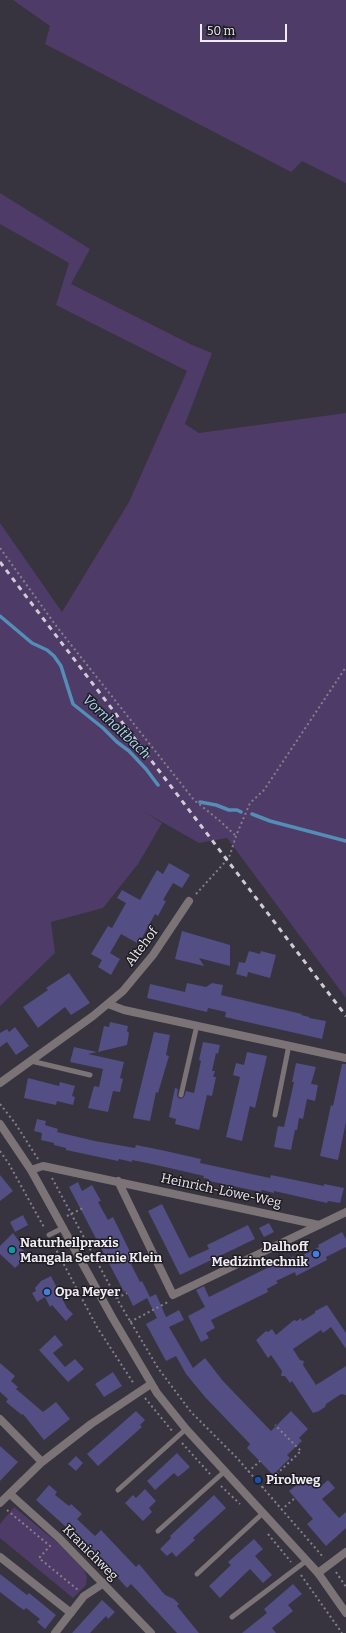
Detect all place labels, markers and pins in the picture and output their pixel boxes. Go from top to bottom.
place label: Naturheilpraxis Mangala Setfanie Klein [20,1235,162,1266]
place label: Dalhoff Medizintechnik [211,1239,308,1270]
marker: Naturheilpraxis Mangala Setfanie Klein [7,1245,17,1255]
marker: Dalhoff Medizintechnik [311,1249,321,1259]
place label: Opa Meyer [55,1284,120,1300]
marker: Opa Meyer [42,1287,52,1297]
place label: Pirolweg [266,1472,320,1488]
marker: Pirolweg [253,1475,263,1485]

